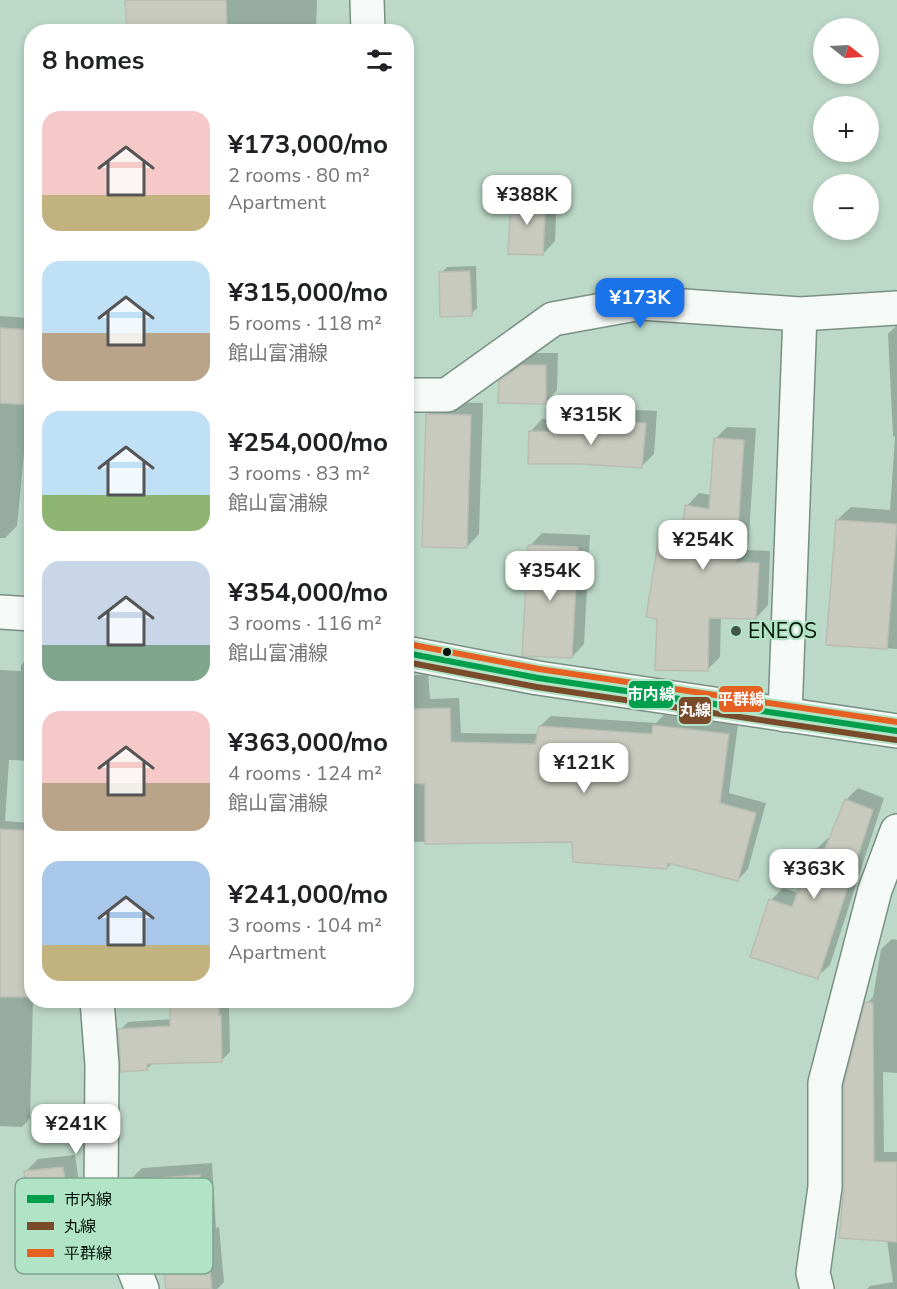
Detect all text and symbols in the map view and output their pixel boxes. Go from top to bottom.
north arrow [813,18,879,84]
map controls [813,18,879,240]
text: 8 homes [42,43,144,78]
icon: filters [363,44,396,77]
button: + [813,96,879,162]
text: ¥173,000/mo [228,127,388,162]
icon: home [90,135,162,207]
text: 2 rooms · 80 m² [228,162,370,189]
button: − [813,174,879,240]
pin: ¥388K [485,175,569,226]
text: ¥388K [496,181,558,208]
text: Apartment [228,189,326,216]
text: ¥315,000/mo [228,275,388,310]
pin: ¥173K [598,278,682,329]
text: ¥173K [609,284,671,311]
icon: home [90,285,162,357]
text: 5 rooms · 118 m² [228,310,382,337]
text: 館山富浦線 [228,340,328,367]
pin: ¥315K [549,395,633,446]
text: ¥315K [560,401,622,428]
text: ¥254,000/mo [228,425,388,460]
icon: home [90,435,162,507]
text: 3 rooms · 83 m² [228,460,370,487]
text: 館山富浦線 [228,490,328,517]
pin: ¥254K [661,520,745,571]
text: ¥254K [672,526,734,553]
pin: ¥354K [508,551,592,602]
text: ¥354K [519,557,581,584]
text: ¥354,000/mo [228,575,388,610]
icon: home [90,585,162,657]
text: 3 rooms · 116 m² [228,610,382,637]
place label: ENEOS [748,617,817,645]
marker: ENEOS [729,624,743,638]
text: 館山富浦線 [228,640,328,667]
unlabelled marker [441,646,453,658]
line badge: 市内線 [628,680,674,709]
text: 市内線 [627,684,675,706]
line badge: 平群線 [718,685,764,713]
text: 平群線 [717,689,765,711]
line badge: 丸線 [678,696,712,725]
text: 丸線 [679,700,711,722]
text: ¥363,000/mo [228,725,388,760]
icon: home [90,735,162,807]
pin: ¥121K [542,743,626,794]
text: ¥121K [553,749,615,776]
text: 4 rooms · 124 m² [228,760,382,787]
text: 館山富浦線 [228,790,328,817]
pin: ¥363K [772,849,856,900]
text: ¥363K [783,855,845,882]
text: ¥241,000/mo [228,877,388,912]
icon: home [90,885,162,957]
text: 3 rooms · 104 m² [228,912,382,939]
text: Apartment [228,939,326,966]
pin: ¥241K [34,1104,118,1155]
text: ¥241K [45,1110,107,1137]
legend [15,1178,213,1274]
text: 市内線 [64,1189,112,1211]
text: 丸線 [64,1216,96,1238]
text: 平群線 [64,1243,112,1265]

